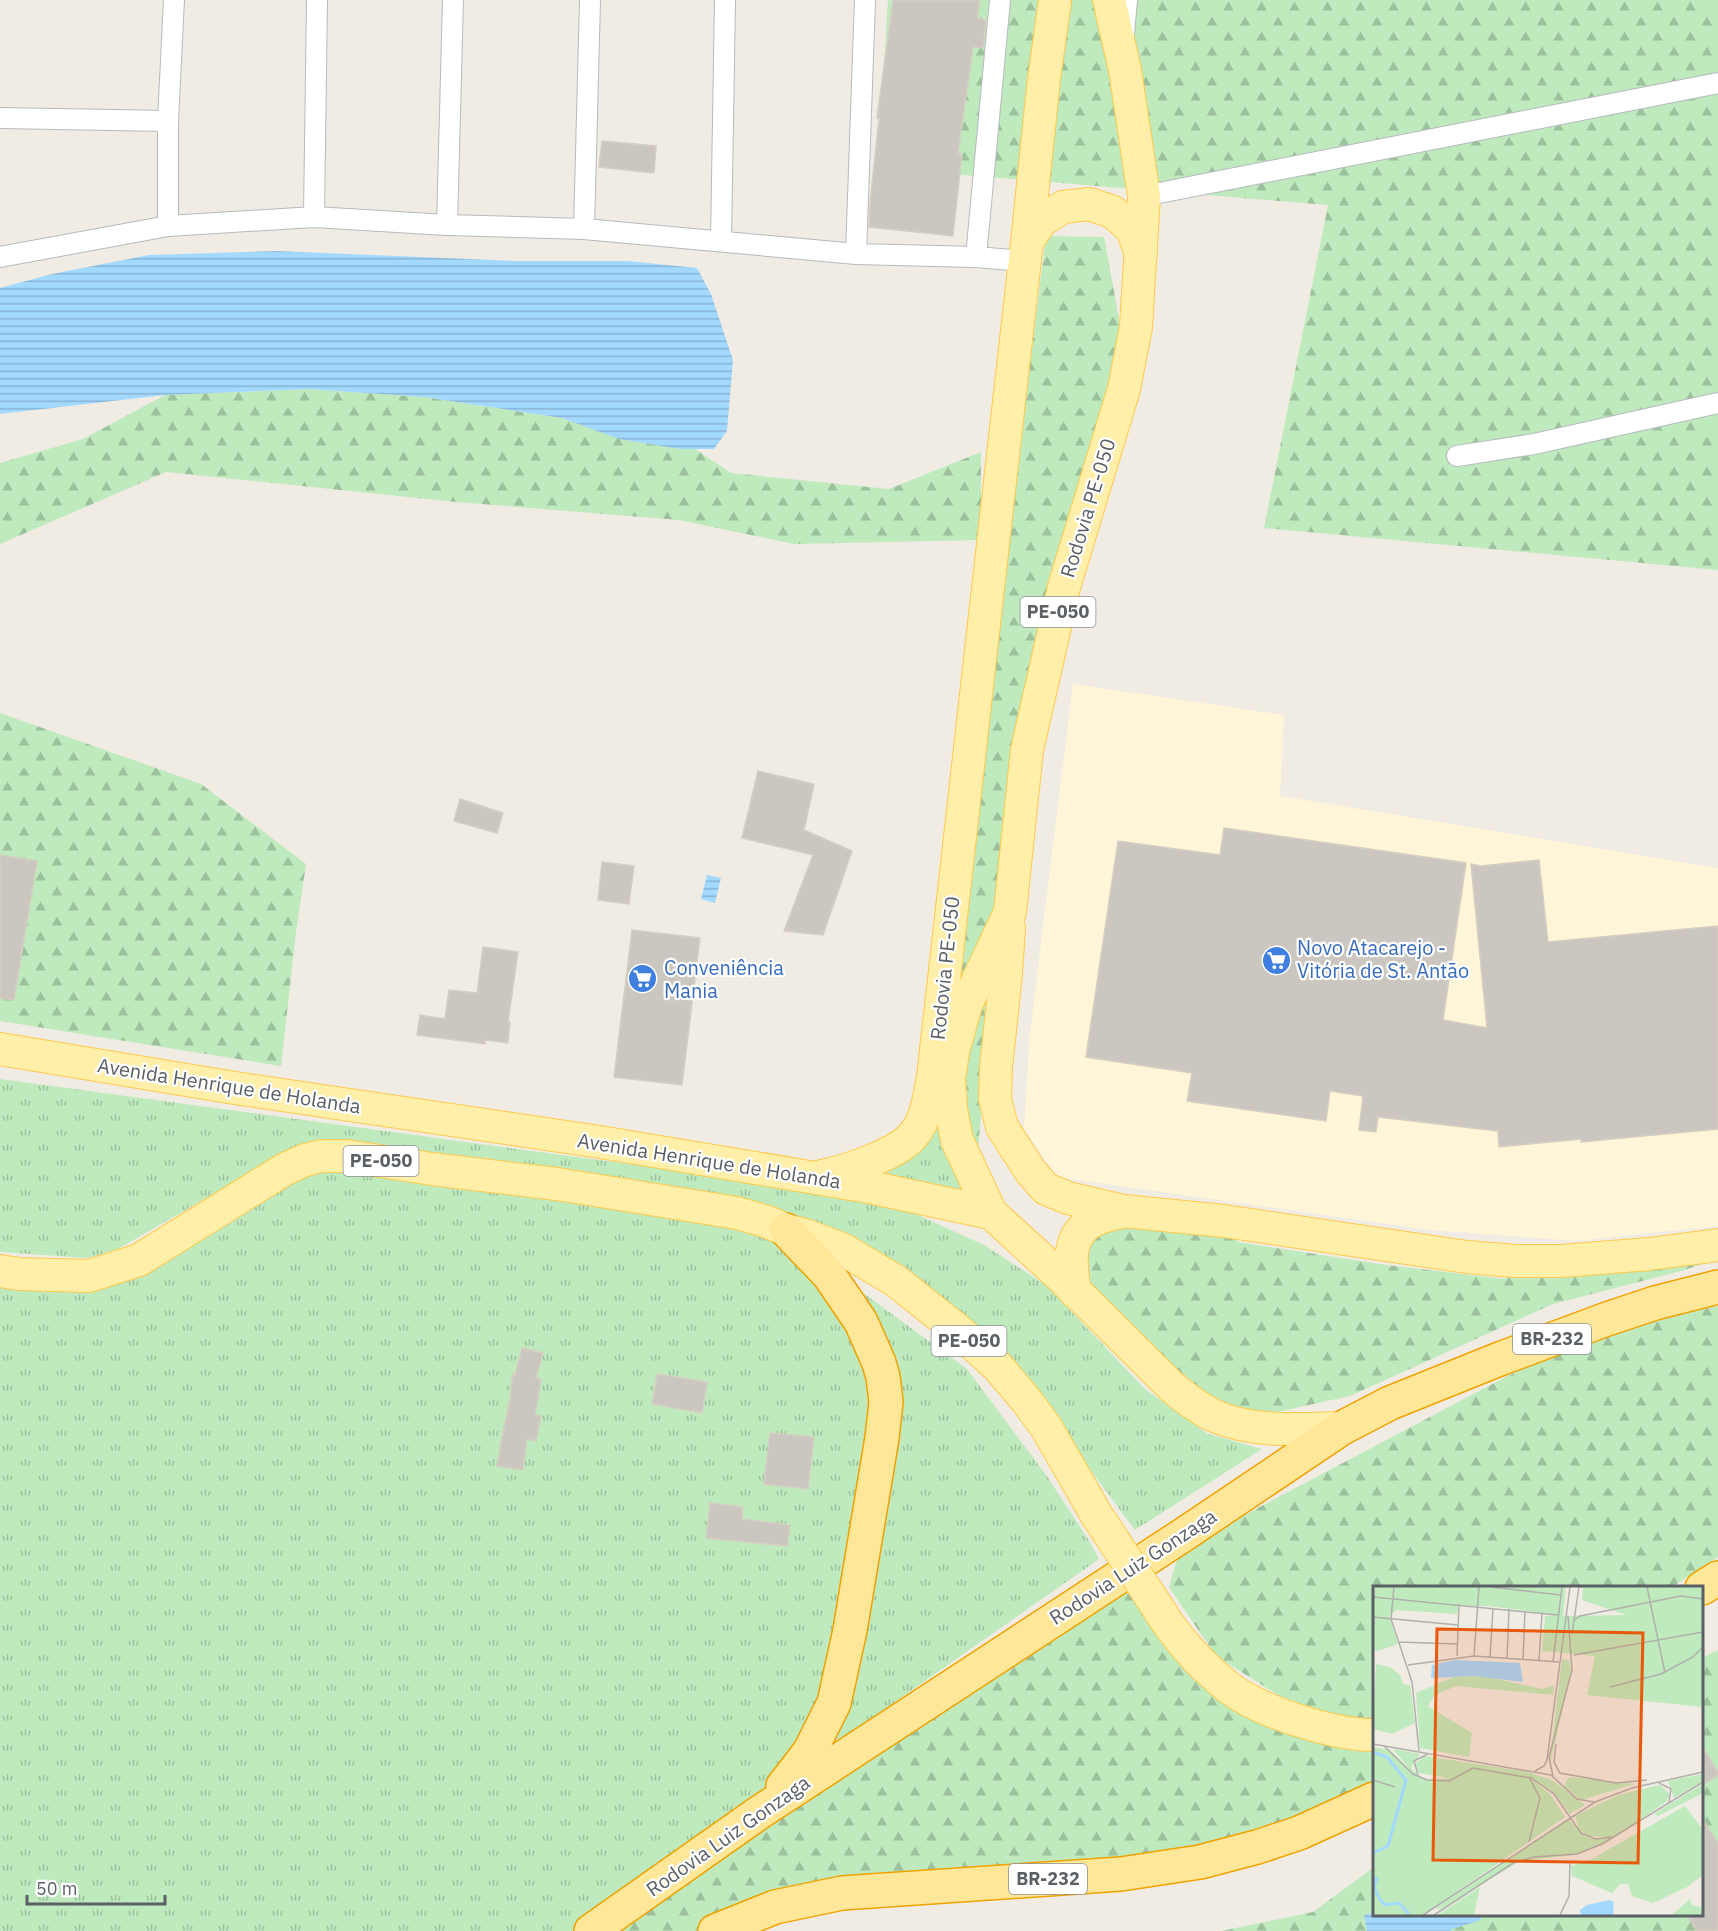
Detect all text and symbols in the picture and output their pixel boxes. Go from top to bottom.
street label: Rodovia PE-050 [1054,435,1122,581]
road number: PE-050 [1020,597,1096,627]
street label: Rodovia PE-050 [924,895,965,1041]
place label: Novo Atacarejo - Vitória de St. Antão [1297,934,1469,984]
supermarket icon: Novo Atacarejo - Vitória de St. Antão [1260,944,1292,976]
place label: Conveniência Mania [664,954,784,1004]
supermarket icon: Conveniência Mania [627,963,659,995]
street label: Avenida Henrique de Holanda [95,1051,363,1120]
street label: Avenida Henrique de Holanda [575,1126,843,1195]
road number: PE-050 [344,1146,418,1176]
road number: BR-232 [1513,1324,1591,1354]
road number: PE-050 [932,1326,1006,1356]
street label: Rodovia Luiz Gonzaga [1044,1502,1222,1631]
inset map [1373,1586,1703,1916]
street label: Rodovia Luiz Gonzaga [640,1769,815,1902]
road number: BR-232 [1009,1864,1087,1894]
scale bar [27,1868,165,1906]
text: 50 m [36,1877,78,1900]

